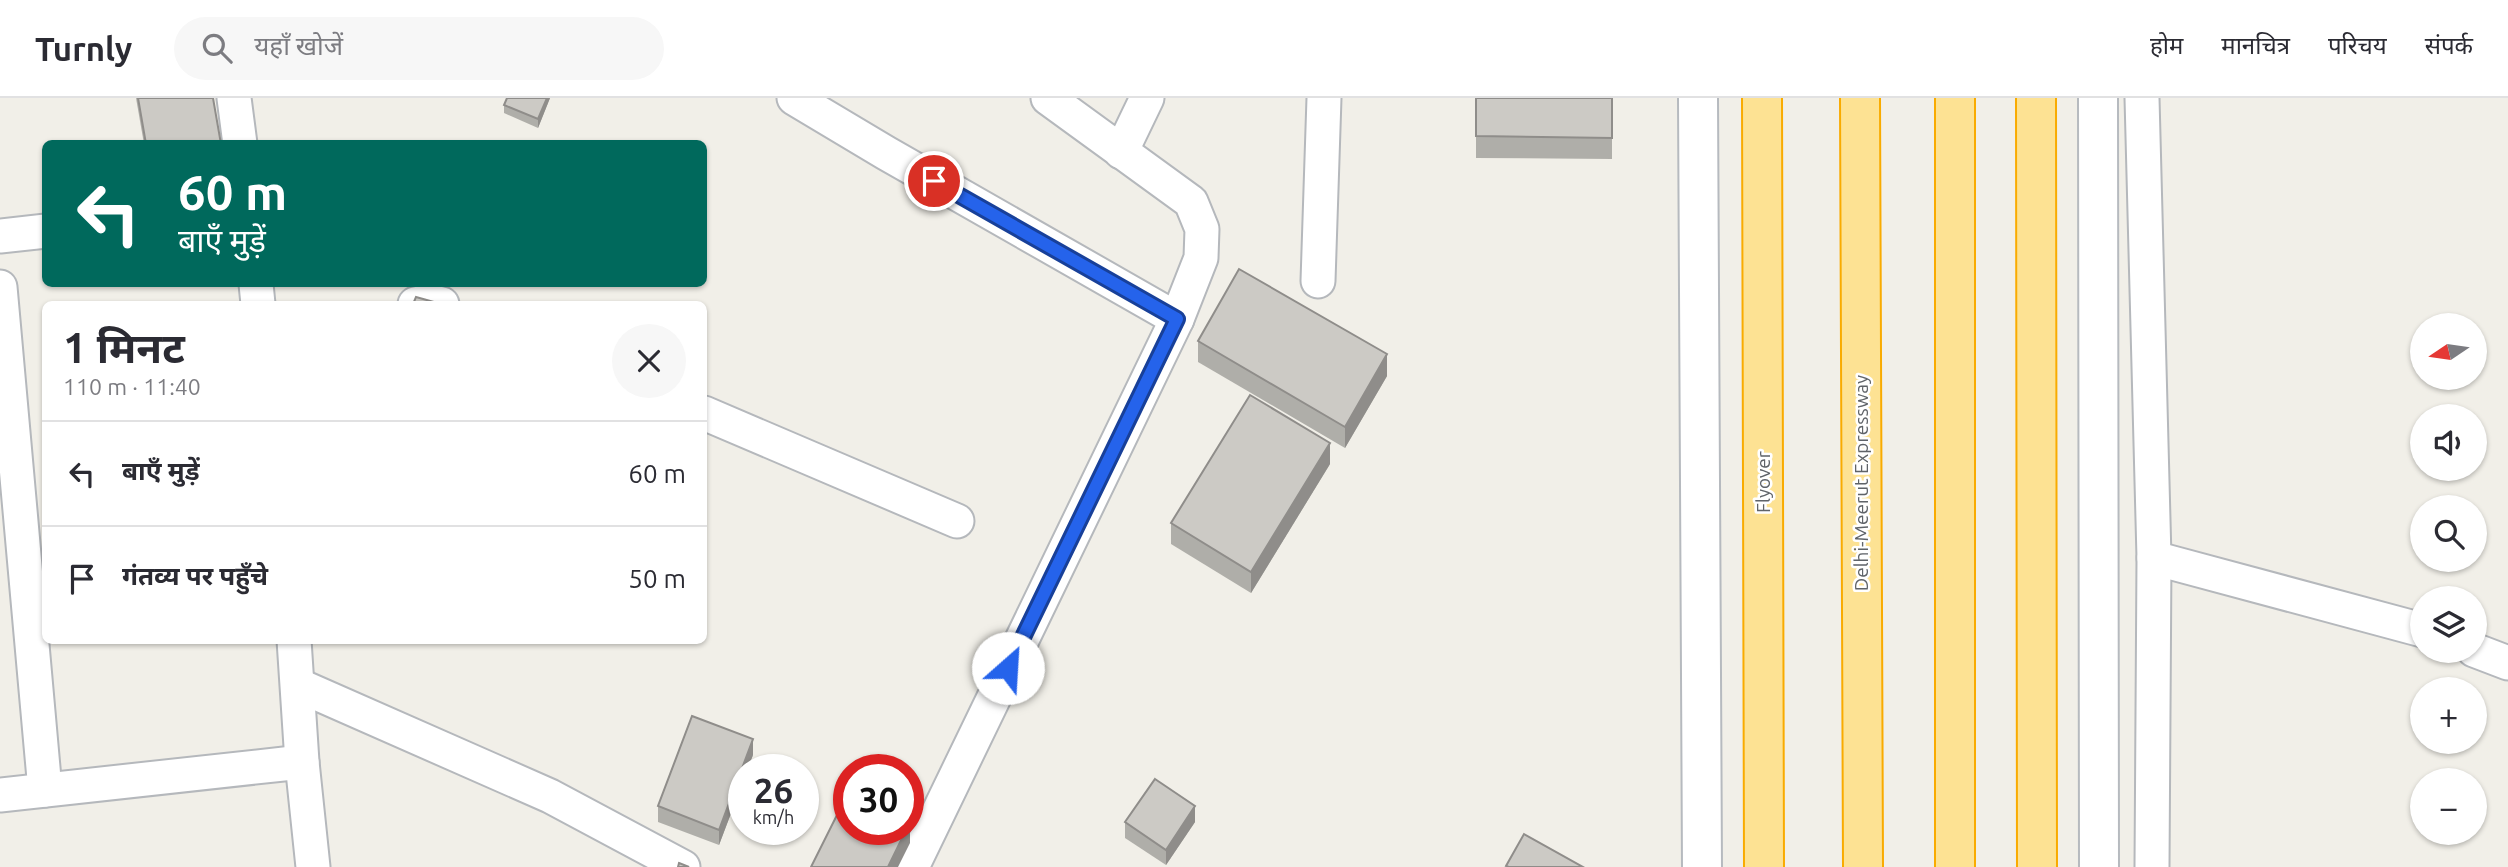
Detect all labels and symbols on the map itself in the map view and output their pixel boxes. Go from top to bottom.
pin [904,151,964,211]
north arrow [2410,313,2487,390]
street label: Delhi-Meerut Expressway [1850,375,1872,591]
street label: Flyover [1752,451,1774,513]
position arrow [971,631,1045,705]
speed limit sign: 30 [833,754,924,845]

